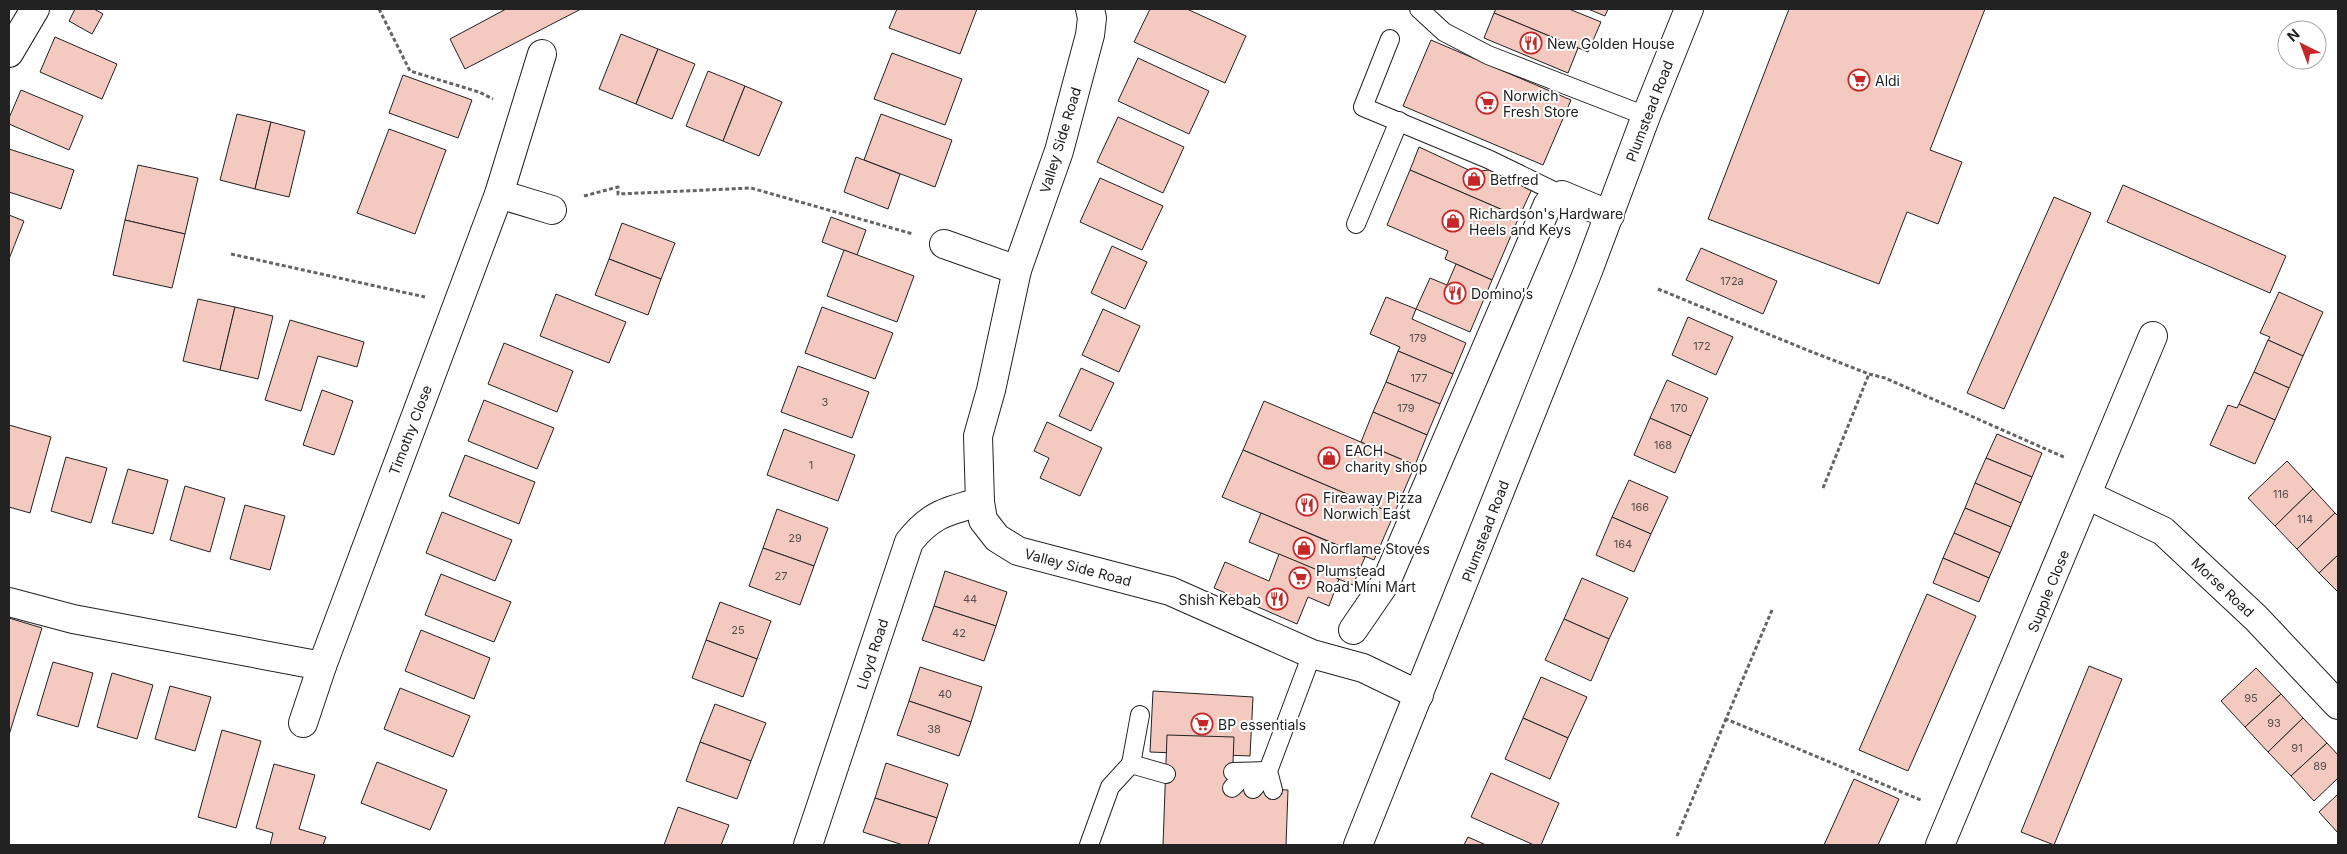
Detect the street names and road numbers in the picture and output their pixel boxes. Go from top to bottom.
street label: Plumstead Road [1622,58,1676,164]
street label: Valley Side Road [1036,85,1084,195]
street label: Timothy Close [385,383,435,477]
street label: Plumstead Road [1458,478,1512,584]
street label: Valley Side Road [1023,545,1133,589]
street label: Supple Close [2024,547,2072,635]
street label: Morse Road [2188,554,2258,620]
street label: Lloyd Road [853,617,891,691]

